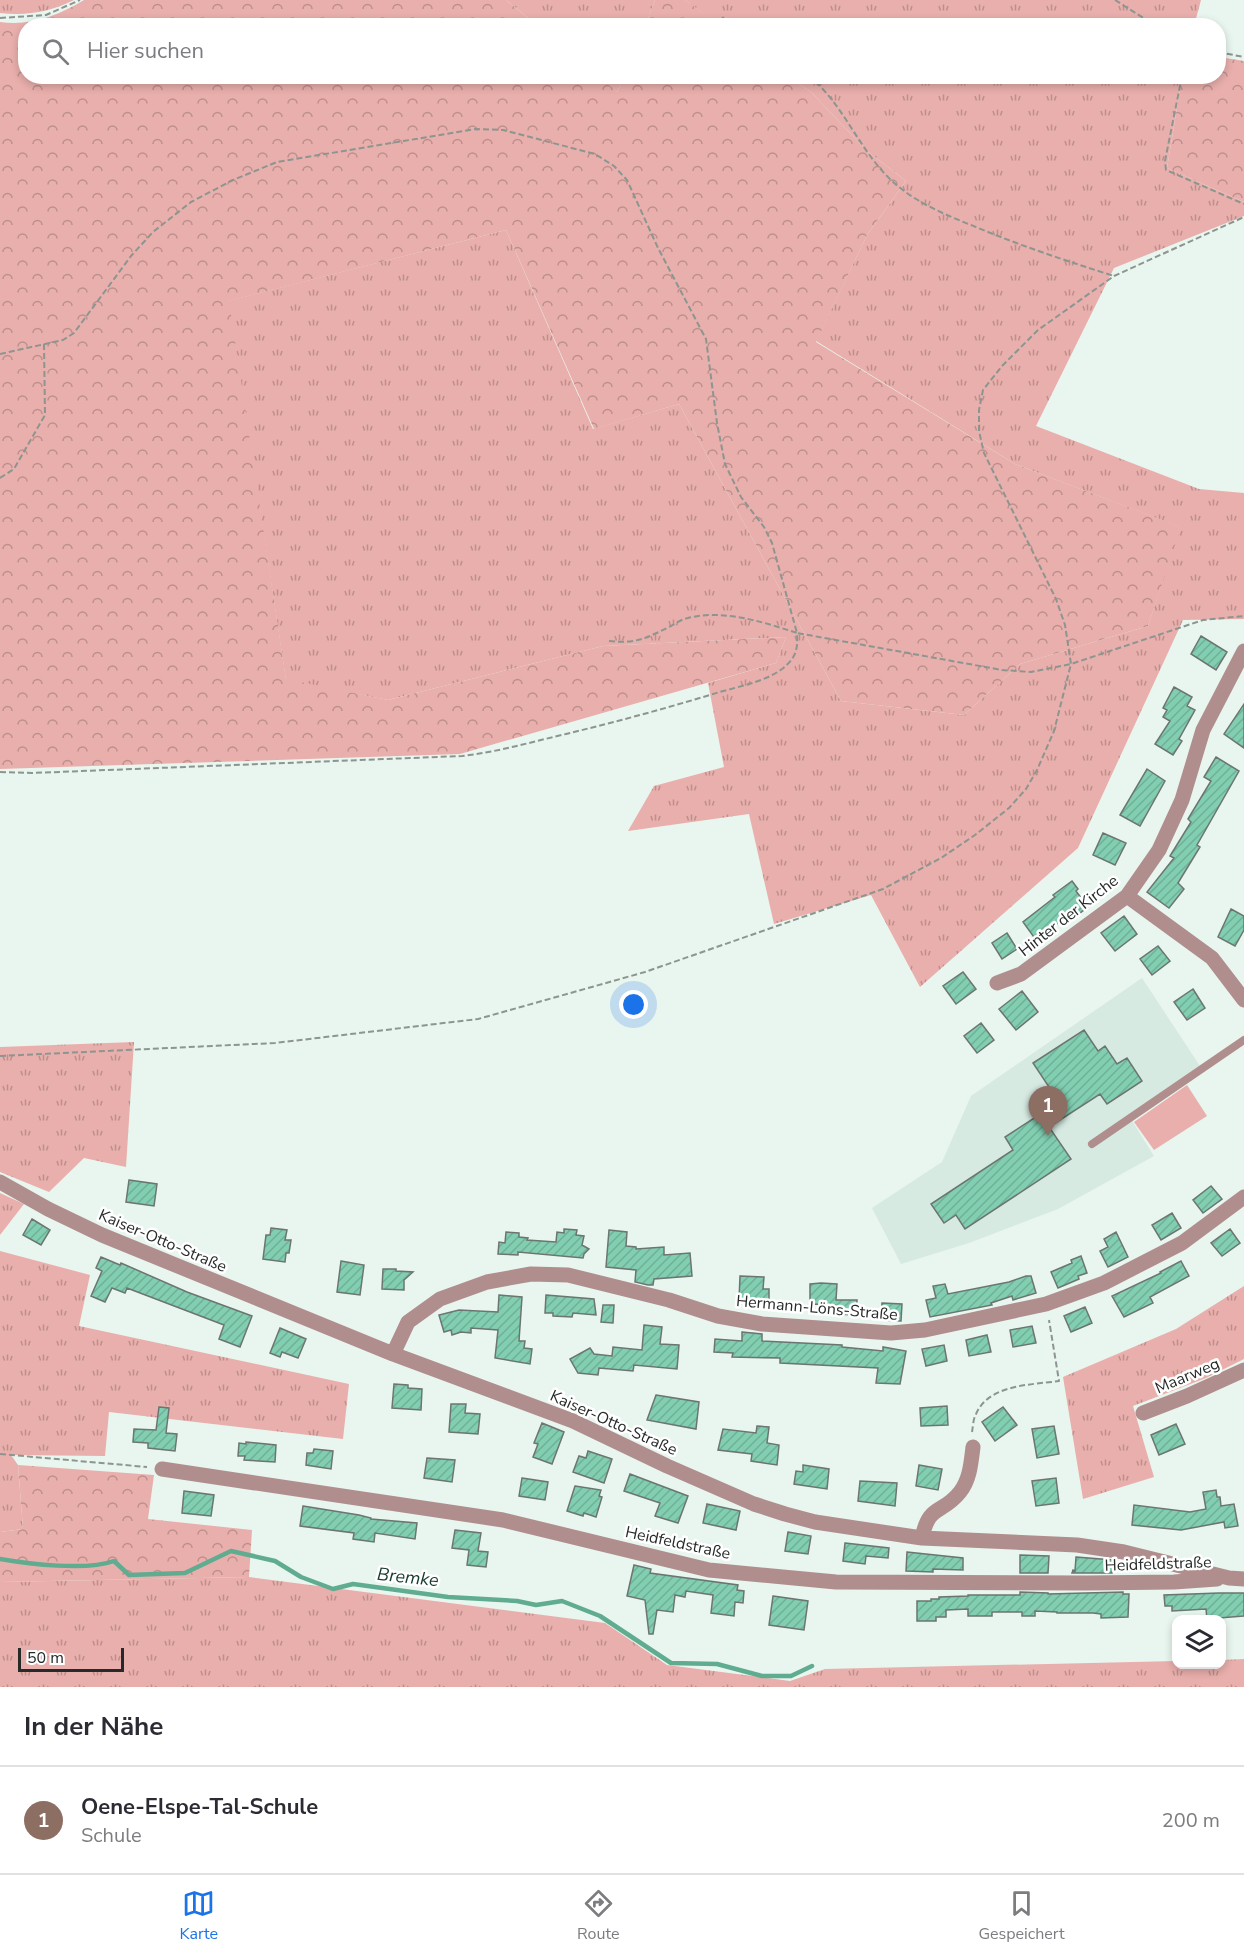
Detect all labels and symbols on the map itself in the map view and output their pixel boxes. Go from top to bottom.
street label: Hinter der Kirche [1014,870,1123,962]
your location [619,990,648,1019]
pin: 1 [1028,1086,1068,1136]
street label: Kaiser-Otto-Straße [95,1204,230,1278]
street label: Hermann-Löns-Straße [735,1290,899,1326]
street label: Maarweg [1152,1352,1223,1399]
street label: Kaiser-Otto-Straße [546,1385,681,1461]
street label: Heidfeldstraße [623,1521,732,1565]
street label: Heidfeldstraße [1104,1551,1212,1577]
water label: Bremke [376,1562,440,1592]
scale bar [18,1645,124,1672]

